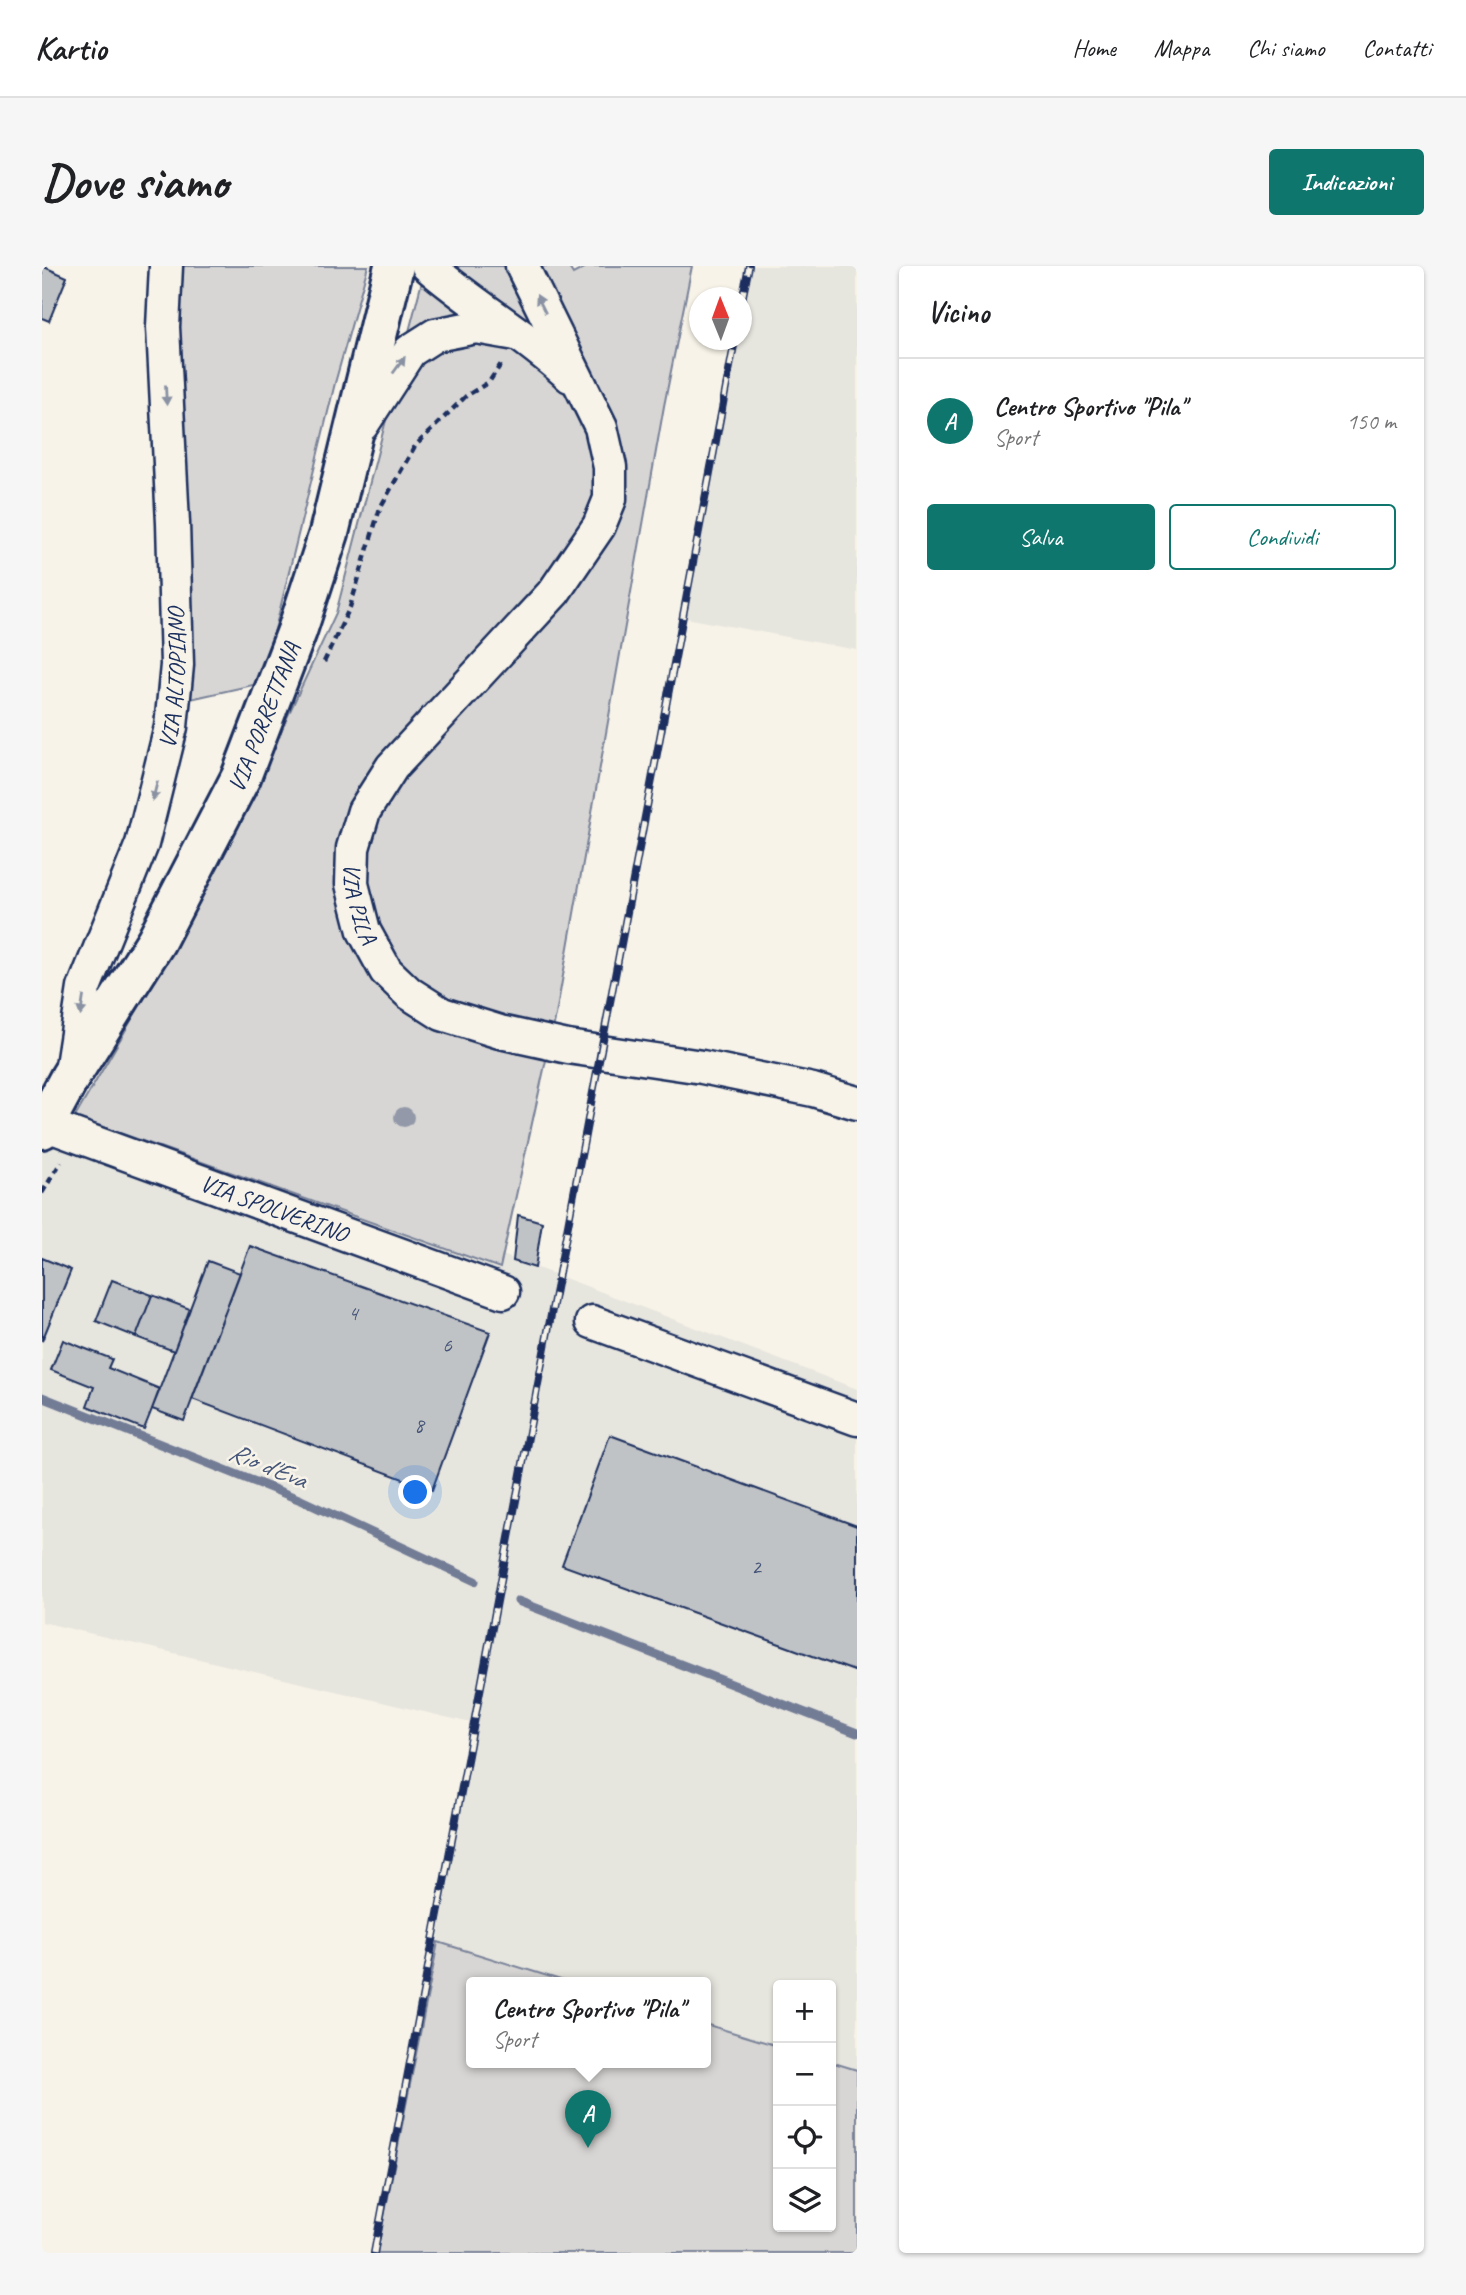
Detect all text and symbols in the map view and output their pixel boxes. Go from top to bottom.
text: Kartio [35,27,106,69]
text: Home [1072,33,1116,63]
text: Mappa [1154,33,1209,63]
text: Chi siamo [1247,33,1324,63]
text: Contatti [1362,33,1431,63]
button: Indicazioni [1269,149,1424,215]
text: Dove siamo [42,151,228,213]
north arrow [689,287,752,350]
text: Vicino [927,293,989,331]
one-way arrow [535,294,546,314]
one-way arrow [392,356,406,374]
one-way arrow [161,384,172,406]
text: Centro Sportivo "Pila" [994,390,1186,423]
text: A [944,407,956,436]
text: 150 m [1347,407,1396,436]
text: Sport [994,423,1038,452]
button: Salva [927,504,1155,570]
button: Condividi [1169,504,1396,570]
street label: VIA ALTOPIANO [151,604,192,751]
street label: VIA PORRETTANA [221,637,307,797]
one-way arrow [149,780,160,802]
street label: VIA PILA [337,863,384,950]
one-way arrow [76,995,87,1017]
street label: VIA SPOLVERINO [196,1168,355,1250]
house number: 4 [348,1300,360,1326]
house number: 6 [442,1332,452,1358]
house number: 8 [414,1412,426,1438]
water label: Rio d'Eva [224,1435,314,1497]
your location [398,1475,432,1509]
house number: 2 [751,1554,762,1580]
popup [466,1977,711,2068]
map controls [773,1980,836,2232]
button: + [773,1980,836,2043]
text: Centro Sportivo "Pila" [493,1992,684,2025]
text: Sport [493,2025,537,2054]
button: − [773,2043,836,2106]
pin: A [565,2090,611,2148]
button: locate [773,2106,836,2169]
button: layers [773,2169,836,2232]

